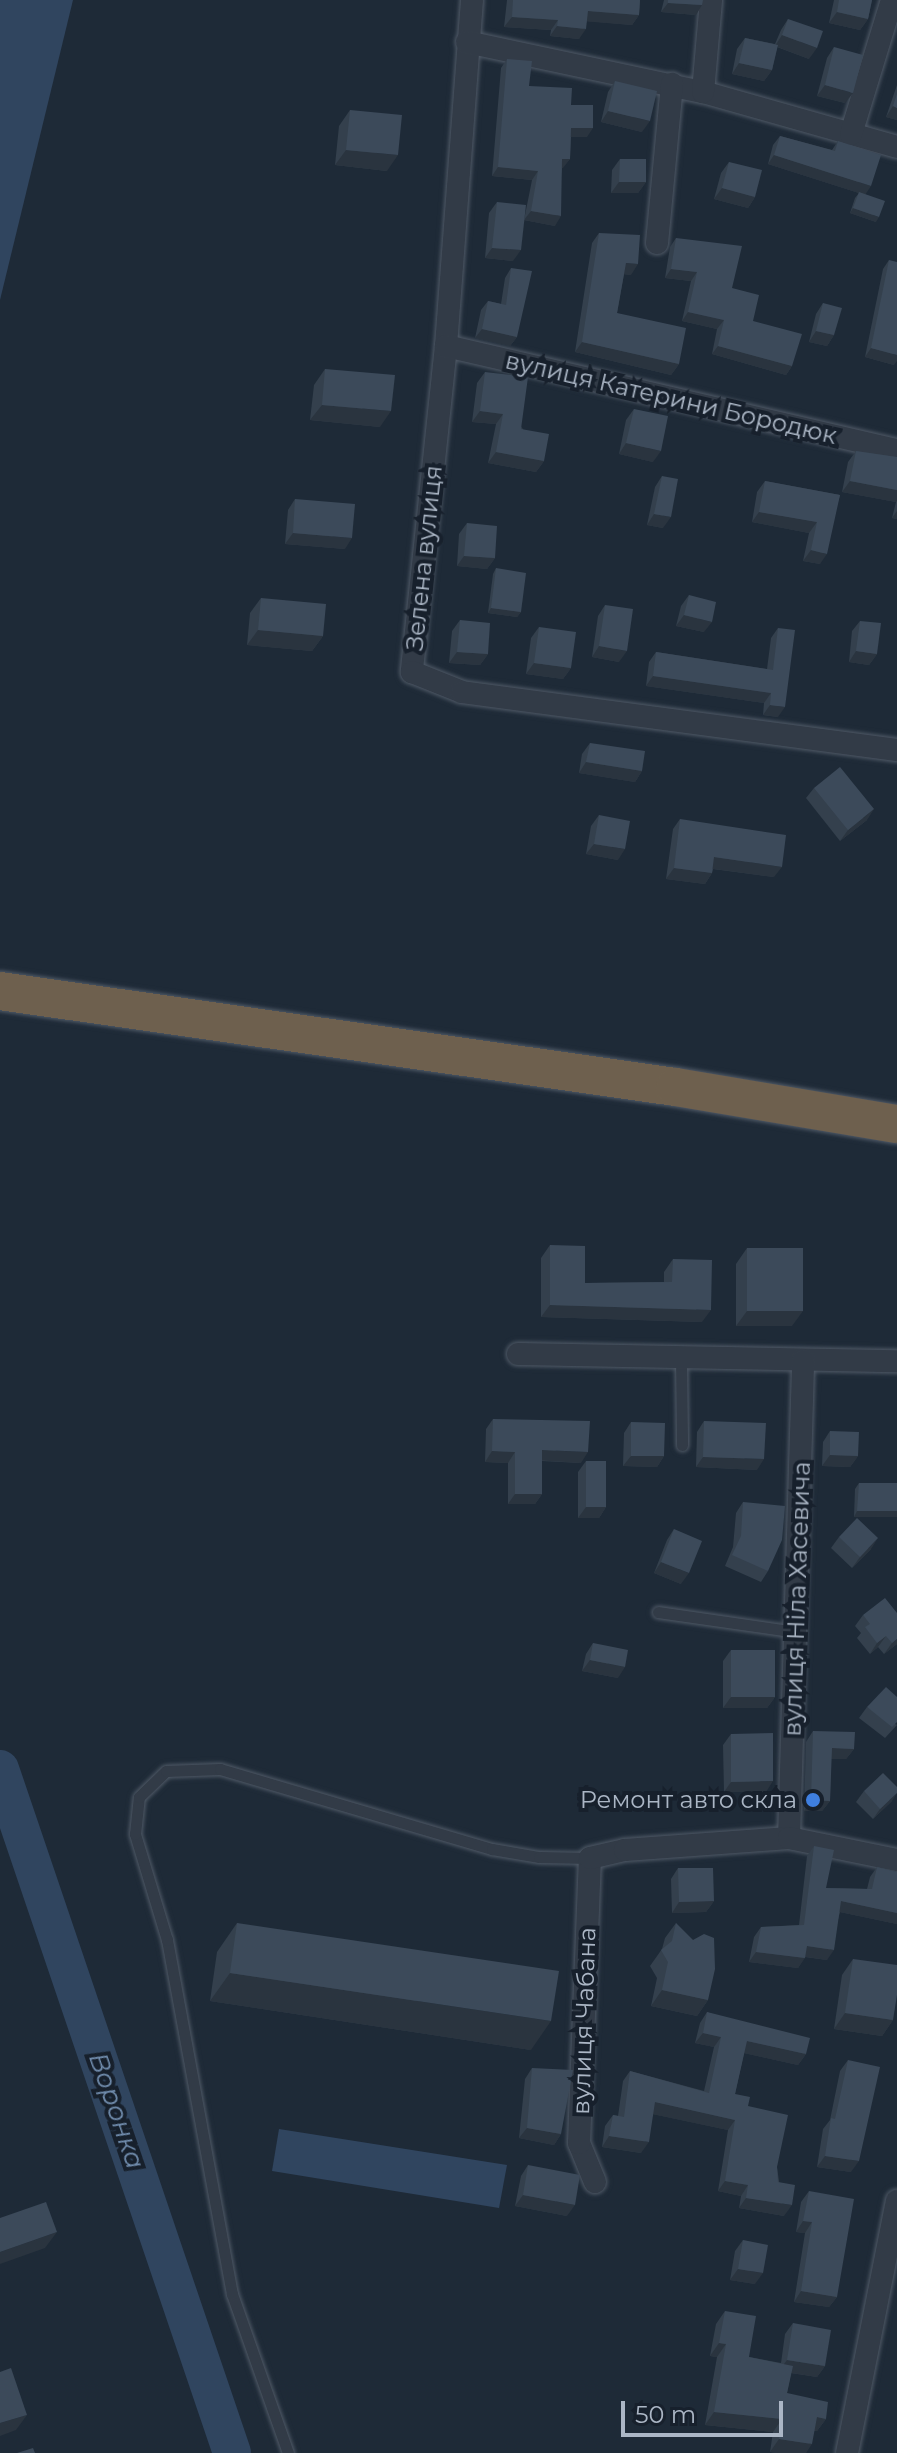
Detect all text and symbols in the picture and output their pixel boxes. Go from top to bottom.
street label: вулиця Катерини Бородюк [503,346,839,450]
street label: Зелена вулиця [400,464,448,652]
street label: вулиця Ніла Хасевича [778,1461,816,1737]
place label: Ремонт авто скла [580,1786,797,1814]
marker: Ремонт авто скла [804,1791,822,1809]
street label: вулиця Чабана [566,1927,602,2115]
water label: Воронка [82,2049,150,2173]
scale bar [625,2385,787,2435]
text: 50 m [635,2400,696,2429]

